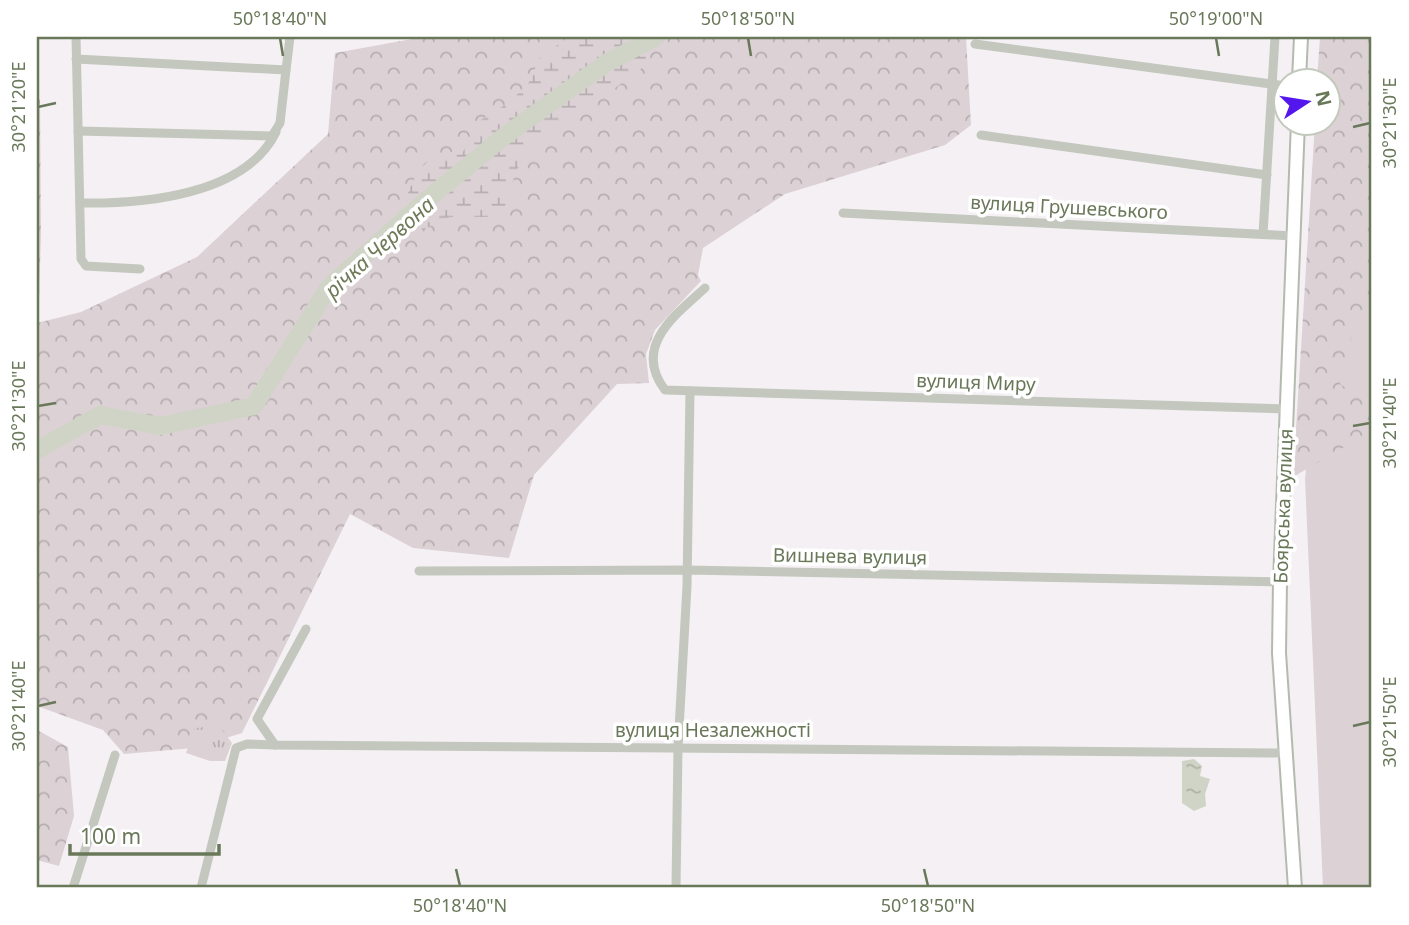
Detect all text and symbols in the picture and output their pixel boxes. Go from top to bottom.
text: 50°18'40"N [233,6,327,30]
text: 50°18'50"N [701,6,795,30]
text: 50°19'00"N [1169,6,1263,30]
text: 30°21'20"E [6,62,30,152]
north arrow [1272,66,1342,136]
text: 30°21'30"E [1377,78,1401,168]
text: N [1309,88,1338,109]
street label: вулиця Грушевського [970,189,1168,225]
water label: річка Червона [317,190,440,304]
text: 30°21'30"E [6,361,30,451]
street label: вулиця Миру [916,367,1036,397]
text: 30°21'40"E [1377,378,1401,468]
street label: Боярська вулиця [1267,428,1299,584]
street label: Вишнева вулиця [773,542,927,570]
text: 30°21'40"E [6,661,30,751]
text: 30°21'50"E [1377,677,1401,767]
street label: вулиця Незалежності [615,717,811,743]
scale bar [70,813,219,857]
text: 100 m [80,822,141,850]
text: 50°18'40"N [413,893,507,917]
text: 50°18'50"N [881,893,975,917]

